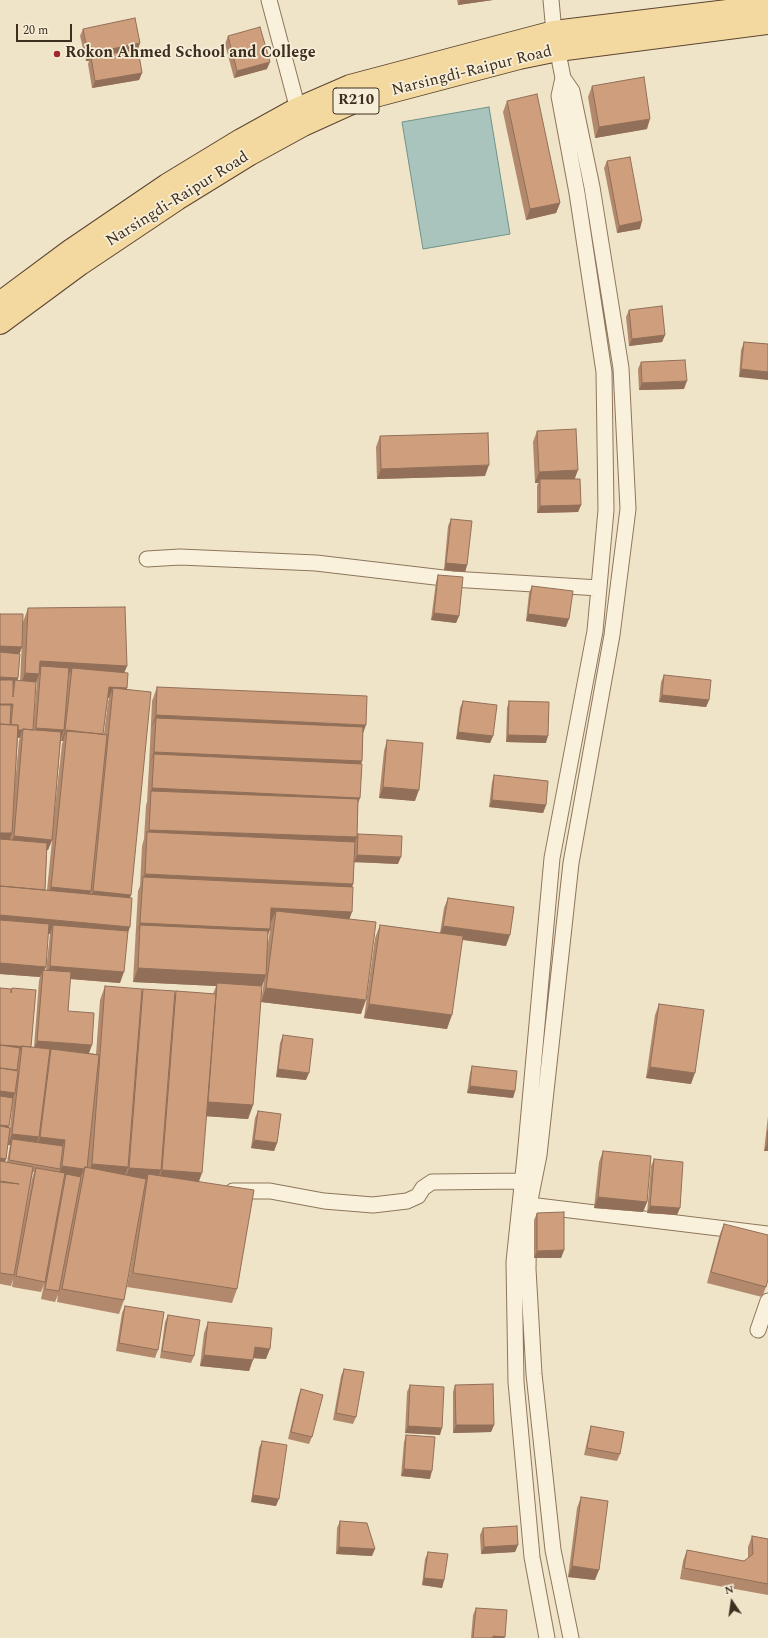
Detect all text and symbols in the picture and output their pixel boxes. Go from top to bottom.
scale bar [18,16,74,42]
text: 20 m [23,21,48,40]
street label: Narsingdi-Raipur Road [390,43,554,101]
place label: Rokon Ahmed School and College [65,44,316,64]
marker: Rokon Ahmed School and College [52,49,62,59]
road number: R210 [333,88,379,114]
street label: Narsingdi-Raipur Road [103,148,253,252]
text: N [723,1581,735,1599]
north arrow [712,1582,752,1622]

